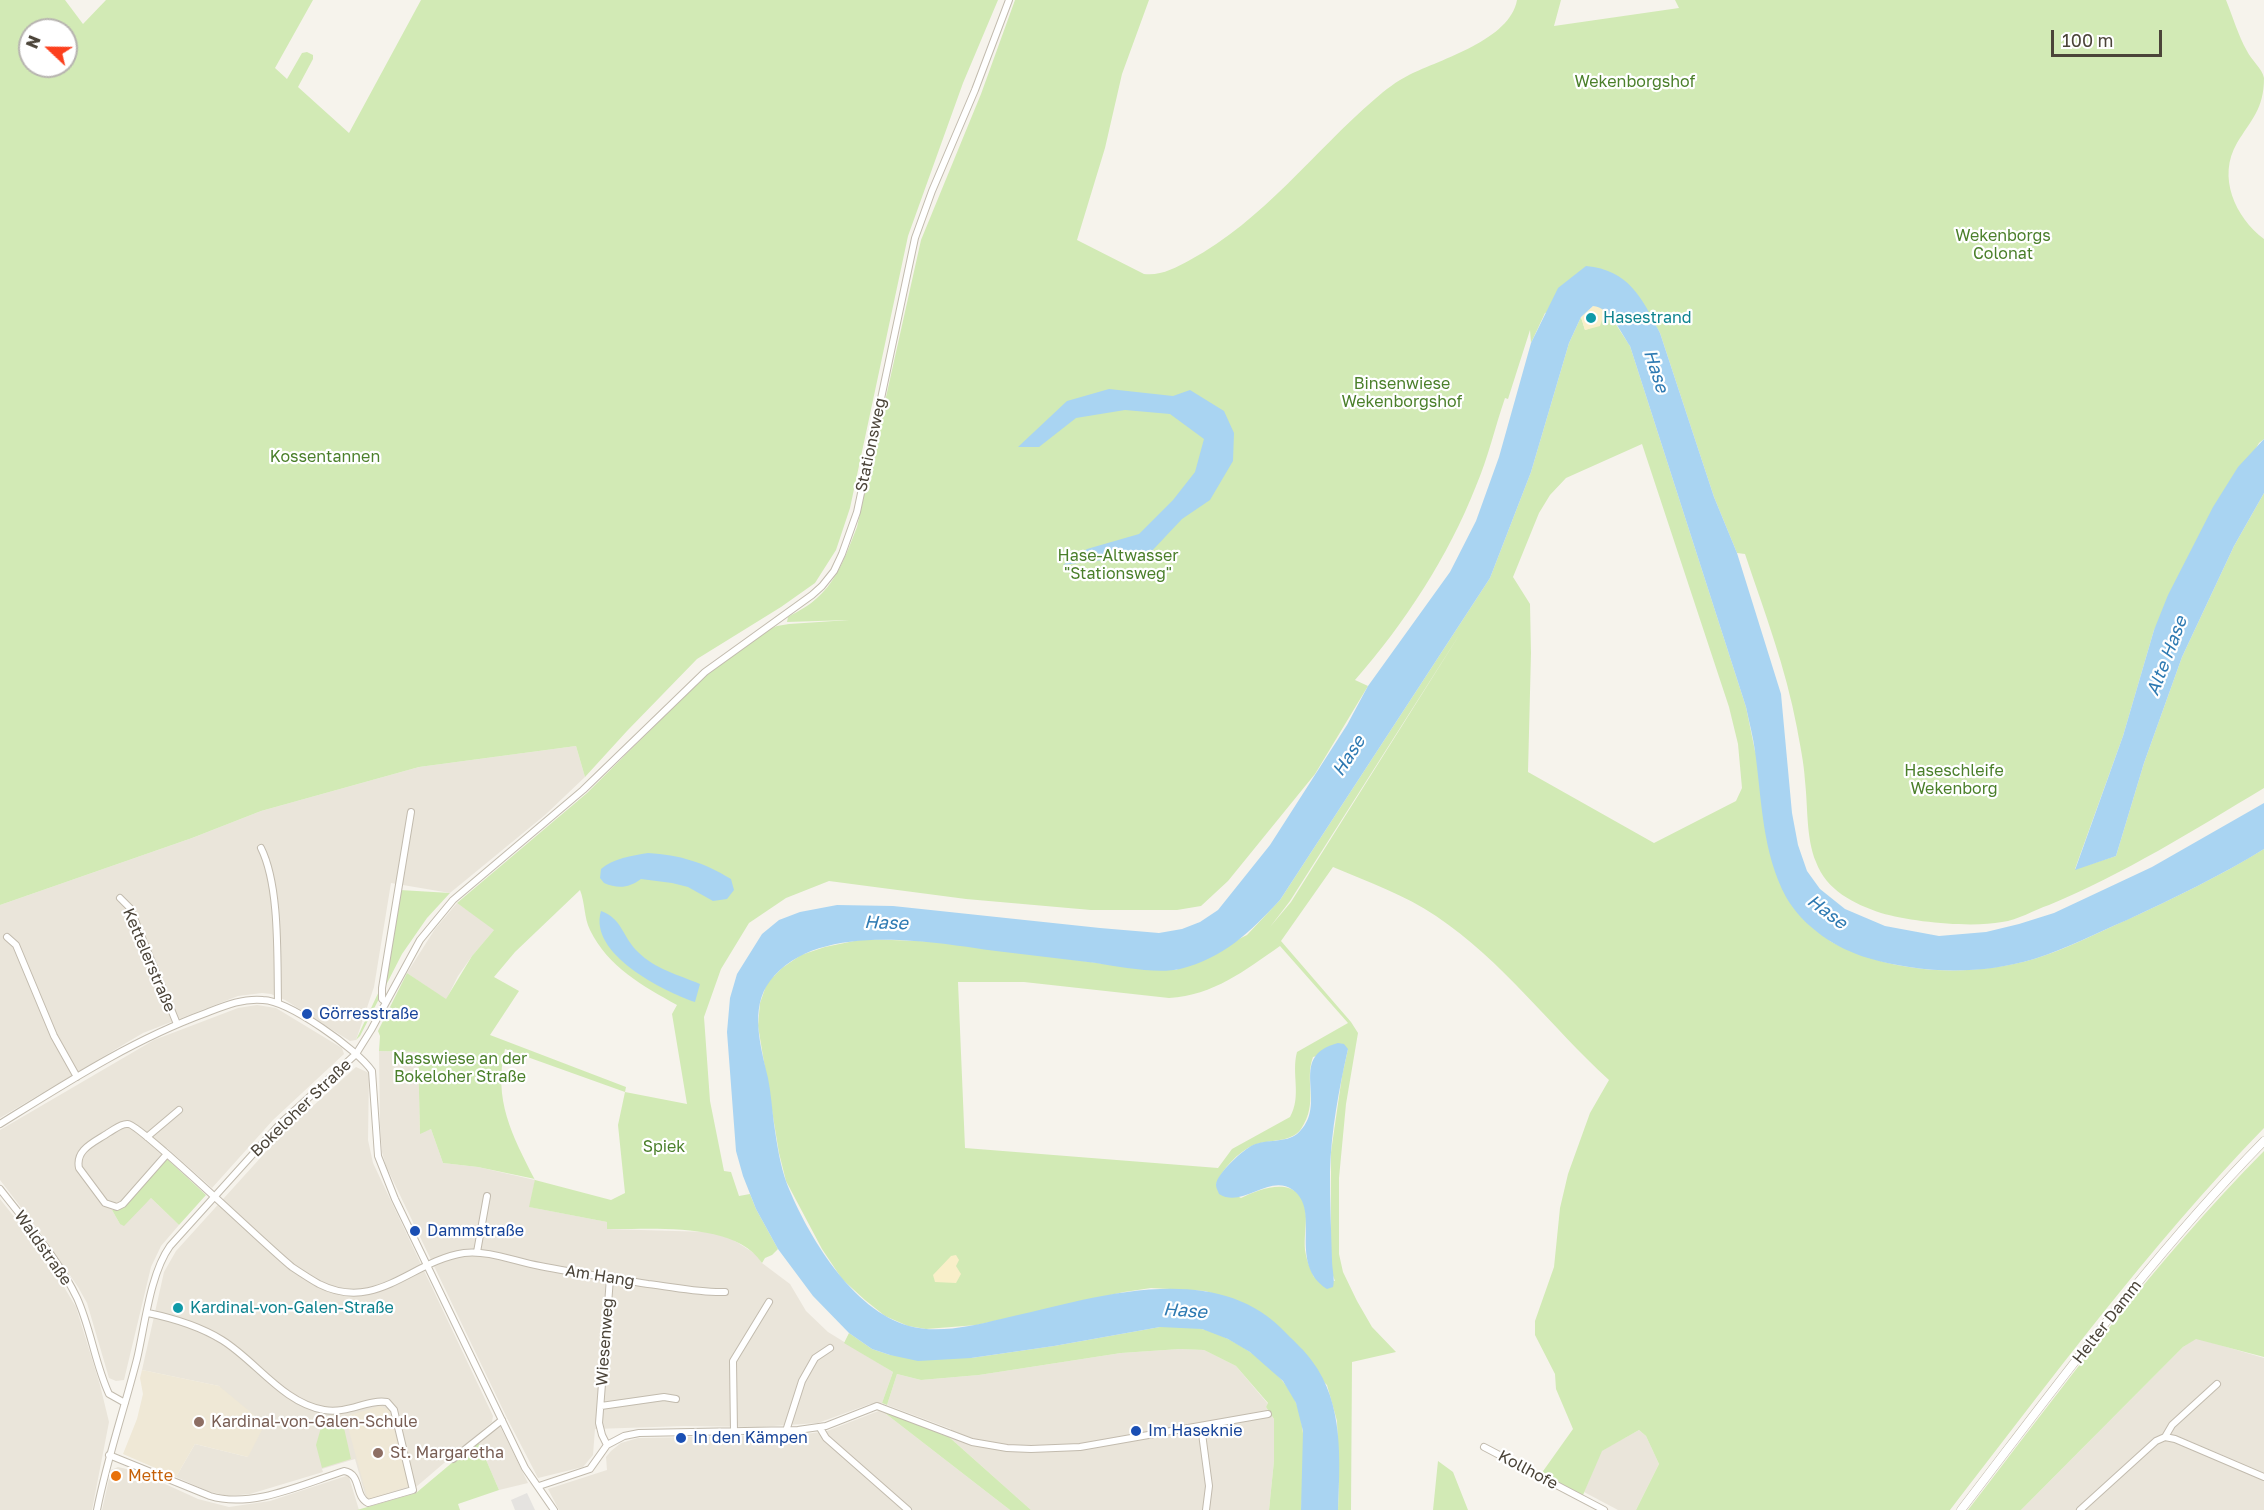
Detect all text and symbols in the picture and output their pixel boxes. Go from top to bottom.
north arrow [18,18,78,78]
scale bar [2054,18,2165,56]
text: 100 m [2062,29,2113,51]
text: N [22,33,45,51]
park label: Wekenborgshof [1575,72,1695,92]
park label: Wekenborgs Colonat [1955,226,2051,264]
place label: Hasestrand [1603,308,1692,328]
marker: Hasestrand [1584,311,1598,325]
water label: Hase [1639,347,1673,395]
park label: Binsenwiese Wekenborgshof [1342,374,1462,412]
street label: Stationsweg [852,396,890,494]
park label: Kossentannen [270,447,380,467]
park label: Hase-Altwasser "Stationsweg" [1058,546,1178,584]
water label: Alte Hase [2142,613,2192,699]
water label: Hase [1328,732,1370,780]
park label: Haseschleife Wekenborg [1904,761,2004,799]
water label: Hase [1803,890,1851,934]
street label: Kettelerstraße [118,905,180,1015]
water label: Hase [864,911,908,935]
place label: Görresstraße [319,1004,419,1024]
marker: Görresstraße [300,1007,314,1021]
park label: Nasswiese an der Bokeloher Straße [393,1049,527,1087]
street label: Bokeloher Straße [247,1055,355,1161]
park label: Spiek [643,1137,685,1157]
street label: Waldstraße [10,1207,76,1289]
place label: Dammstraße [427,1221,524,1241]
marker: Dammstraße [408,1224,422,1238]
street label: Am Hang [564,1261,636,1291]
street label: Helter Damm [2068,1276,2146,1368]
street label: Wiesenweg [592,1297,618,1387]
place label: Kardinal-von-Galen-Straße [190,1298,394,1318]
water label: Hase [1162,1299,1208,1323]
marker: Kardinal-von-Galen-Straße [171,1301,185,1315]
place label: Kardinal-von-Galen-Schule [211,1412,418,1432]
marker: Kardinal-von-Galen-Schule [192,1415,206,1429]
place label: Im Haseknie [1148,1421,1243,1441]
marker: Im Haseknie [1129,1424,1143,1438]
place label: In den Kämpen [693,1428,808,1448]
marker: In den Kämpen [674,1431,688,1445]
place label: St. Margaretha [390,1443,504,1463]
marker: St. Margaretha [371,1446,385,1460]
street label: Kollhofe [1495,1446,1561,1494]
place label: Mette [128,1466,173,1486]
marker: Mette [109,1469,123,1483]

